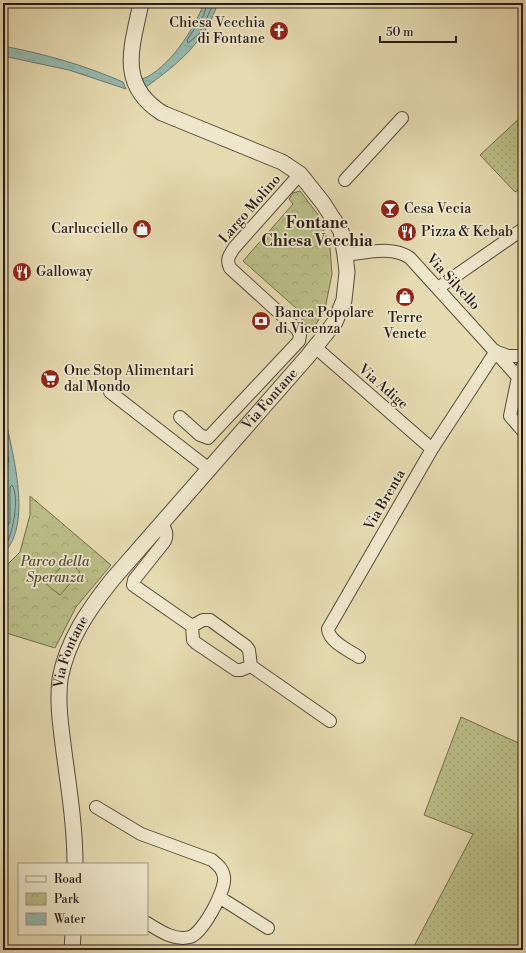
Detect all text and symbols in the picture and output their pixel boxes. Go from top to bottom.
place label: Chiesa Vecchia di Fontane [169,14,266,48]
scale bar [380,18,456,44]
church icon: Chiesa Vecchia di Fontane [268,20,290,42]
text: 50 m [386,25,414,40]
street label: Largo Molino [215,171,285,247]
bar icon: Cesa Vecia [379,198,401,220]
place label: Cesa Vecia [404,200,472,218]
district label: Fontane Chiesa Vecchia [261,213,373,251]
shop icon: Carlucciello [131,218,153,240]
place label: Carlucciello [51,220,128,238]
restaurant icon: Pizza & Kebab [396,221,418,243]
place label: Pizza & Kebab [421,223,513,241]
street label: Via Silvello [422,249,484,314]
restaurant icon: Galloway [11,261,33,283]
place label: Galloway [36,263,93,281]
shop icon: Terre Venete [394,286,416,308]
place label: Banca Popolare di Vicenza [274,304,374,338]
place label: Terre Venete [382,309,427,343]
bank icon: Banca Popolare di Vicenza [250,310,272,332]
street label: Via Adige [354,360,412,413]
place label: One Stop Alimentari dal Mondo [64,362,195,396]
street label: Via Fontane [238,365,302,435]
supermarket icon: One Stop Alimentari dal Mondo [39,368,61,390]
street label: Via Brenta [360,466,410,534]
park label: Parco della Speranza [19,553,90,587]
street label: Via Fontane [50,613,93,690]
legend [18,863,148,935]
text: Road [54,872,82,887]
text: Park [54,892,80,907]
text: Water [53,912,86,927]

